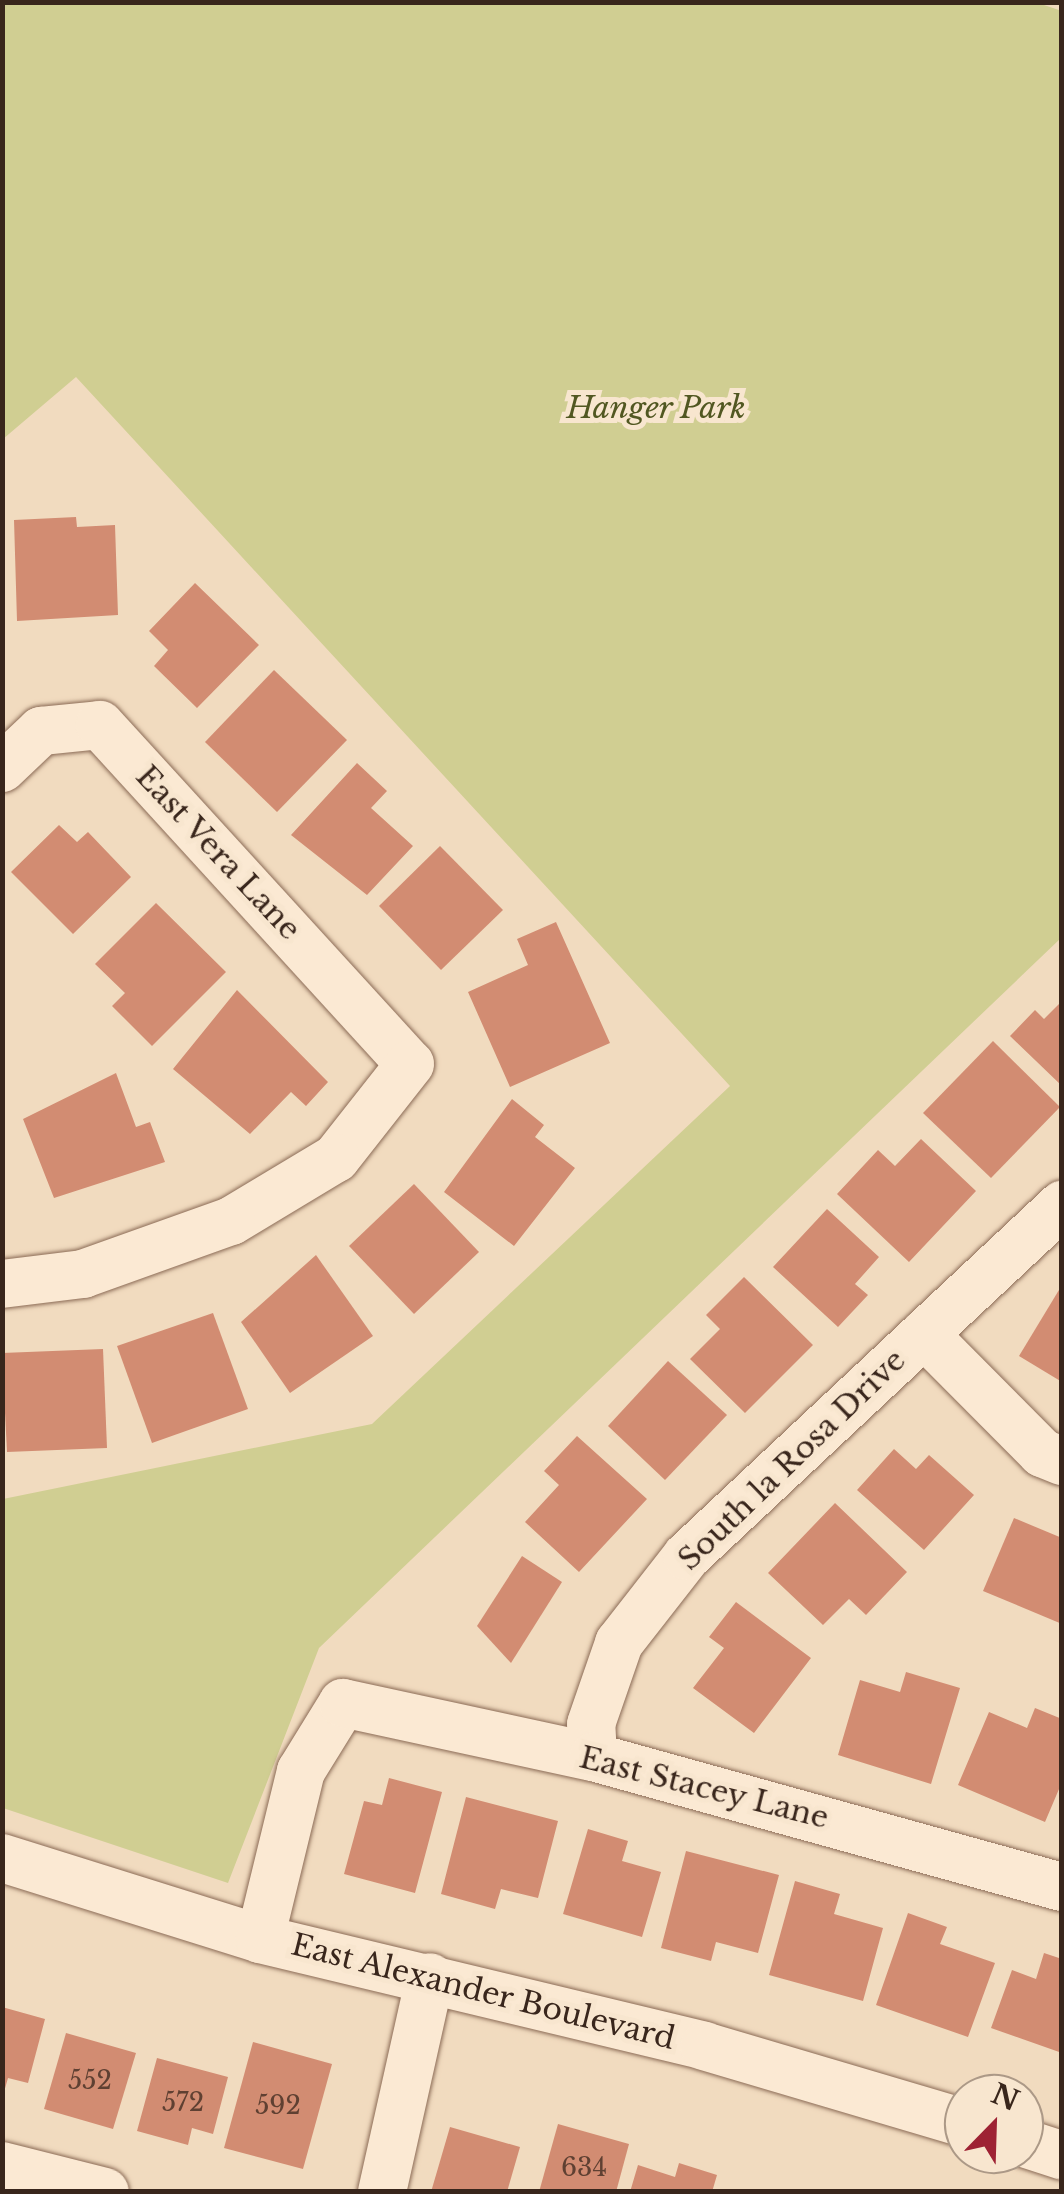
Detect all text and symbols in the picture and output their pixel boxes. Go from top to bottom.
park label: Hanger Park [566,390,746,426]
street label: East Vera Lane [128,758,308,948]
street label: South la Rosa Drive [671,1342,913,1578]
street label: East Stacey Lane [575,1740,833,1836]
street label: East Alexander Boulevard [287,1927,679,2057]
house number: 552 [68,2066,112,2096]
north arrow [944,2074,1044,2174]
text: N [986,2077,1024,2119]
house number: 572 [162,2088,204,2118]
house number: 592 [255,2091,301,2121]
house number: 634 [561,2153,607,2183]

